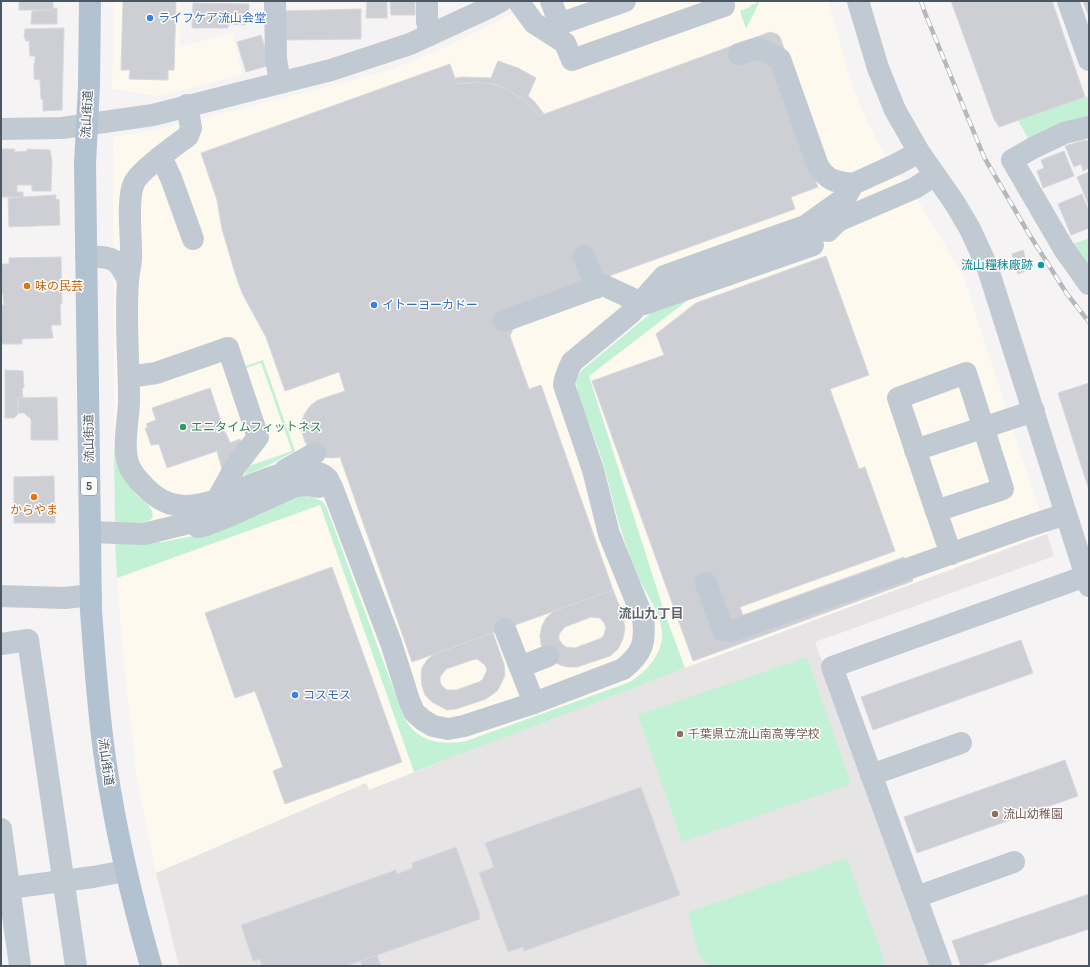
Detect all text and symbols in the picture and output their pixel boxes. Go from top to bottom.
place label: ライフケア流山会堂 [158,11,266,25]
marker: ライフケア流山会堂 [145,13,155,23]
street label: 流山街道 [79,90,95,138]
place label: 流山糧秣廠跡 [961,258,1033,272]
marker: 流山糧秣廠跡 [1036,260,1046,270]
place label: 味の民芸 [35,279,83,293]
marker: 味の民芸 [22,281,32,291]
place label: イトーヨーカドー [382,298,478,312]
marker: イトーヨーカドー [369,300,379,310]
street label: 流山街道 [82,414,96,462]
place label: エニタイムフィットネス [191,420,322,434]
marker: エニタイムフィットネス [178,422,188,432]
road number: 5 [81,477,97,495]
marker: からやま [29,492,39,502]
place label: からやま [10,503,58,517]
district label: 流山九丁目 [618,606,684,621]
place label: コスモス [303,688,351,702]
marker: コスモス [290,690,300,700]
place label: 千葉県立流山南高等学校 [688,727,820,741]
marker: 千葉県立流山南高等学校 [675,729,685,739]
street label: 流山街道 [96,737,116,787]
place label: 流山幼稚園 [1003,807,1063,821]
marker: 流山幼稚園 [990,809,1000,819]

